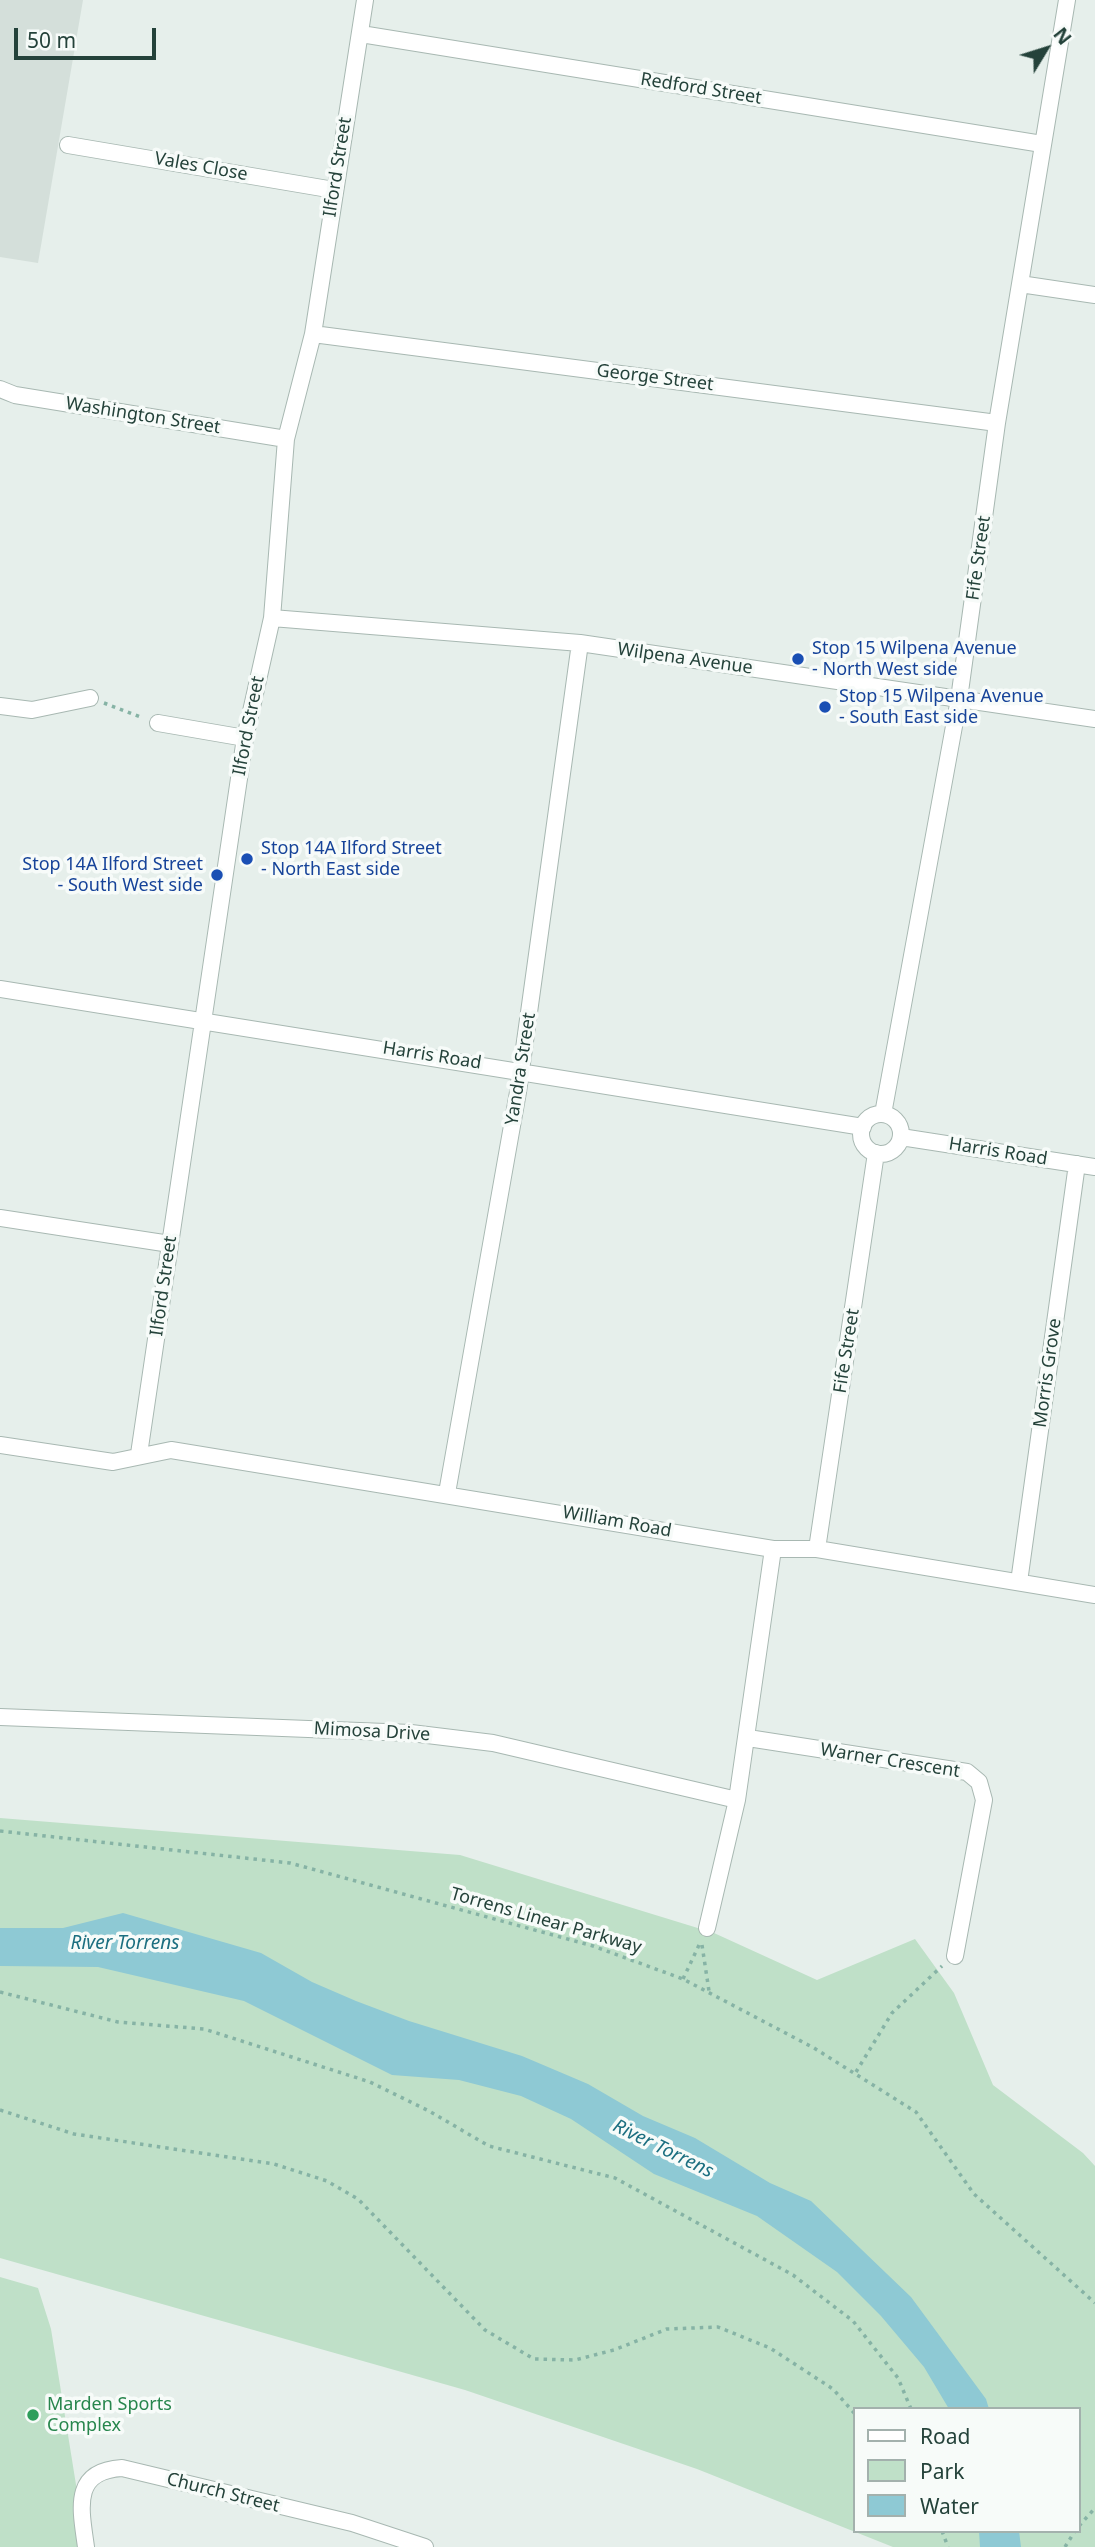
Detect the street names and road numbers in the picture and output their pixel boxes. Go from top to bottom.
street label: Redford Street [639,69,763,109]
street label: Ilford Street [319,115,357,219]
street label: Vales Close [153,148,249,186]
street label: George Street [595,360,715,396]
street label: Washington Street [64,393,222,439]
street label: Fife Street [962,514,996,602]
street label: Wilpena Avenue [616,639,754,679]
street label: Ilford Street [229,674,269,778]
street label: Yandra Street [501,1011,541,1127]
street label: Harris Road [381,1038,483,1074]
street label: Harris Road [947,1134,1049,1170]
street label: Ilford Street [146,1235,182,1337]
street label: Fife Street [830,1307,864,1395]
street label: Morris Grove [1030,1317,1066,1429]
street label: William Road [561,1502,673,1542]
street label: Mimosa Drive [313,1718,431,1746]
street label: Warner Crescent [819,1739,961,1783]
street label: Torrens Linear Parkway [448,1883,644,1959]
street label: Church Street [164,2469,282,2517]

